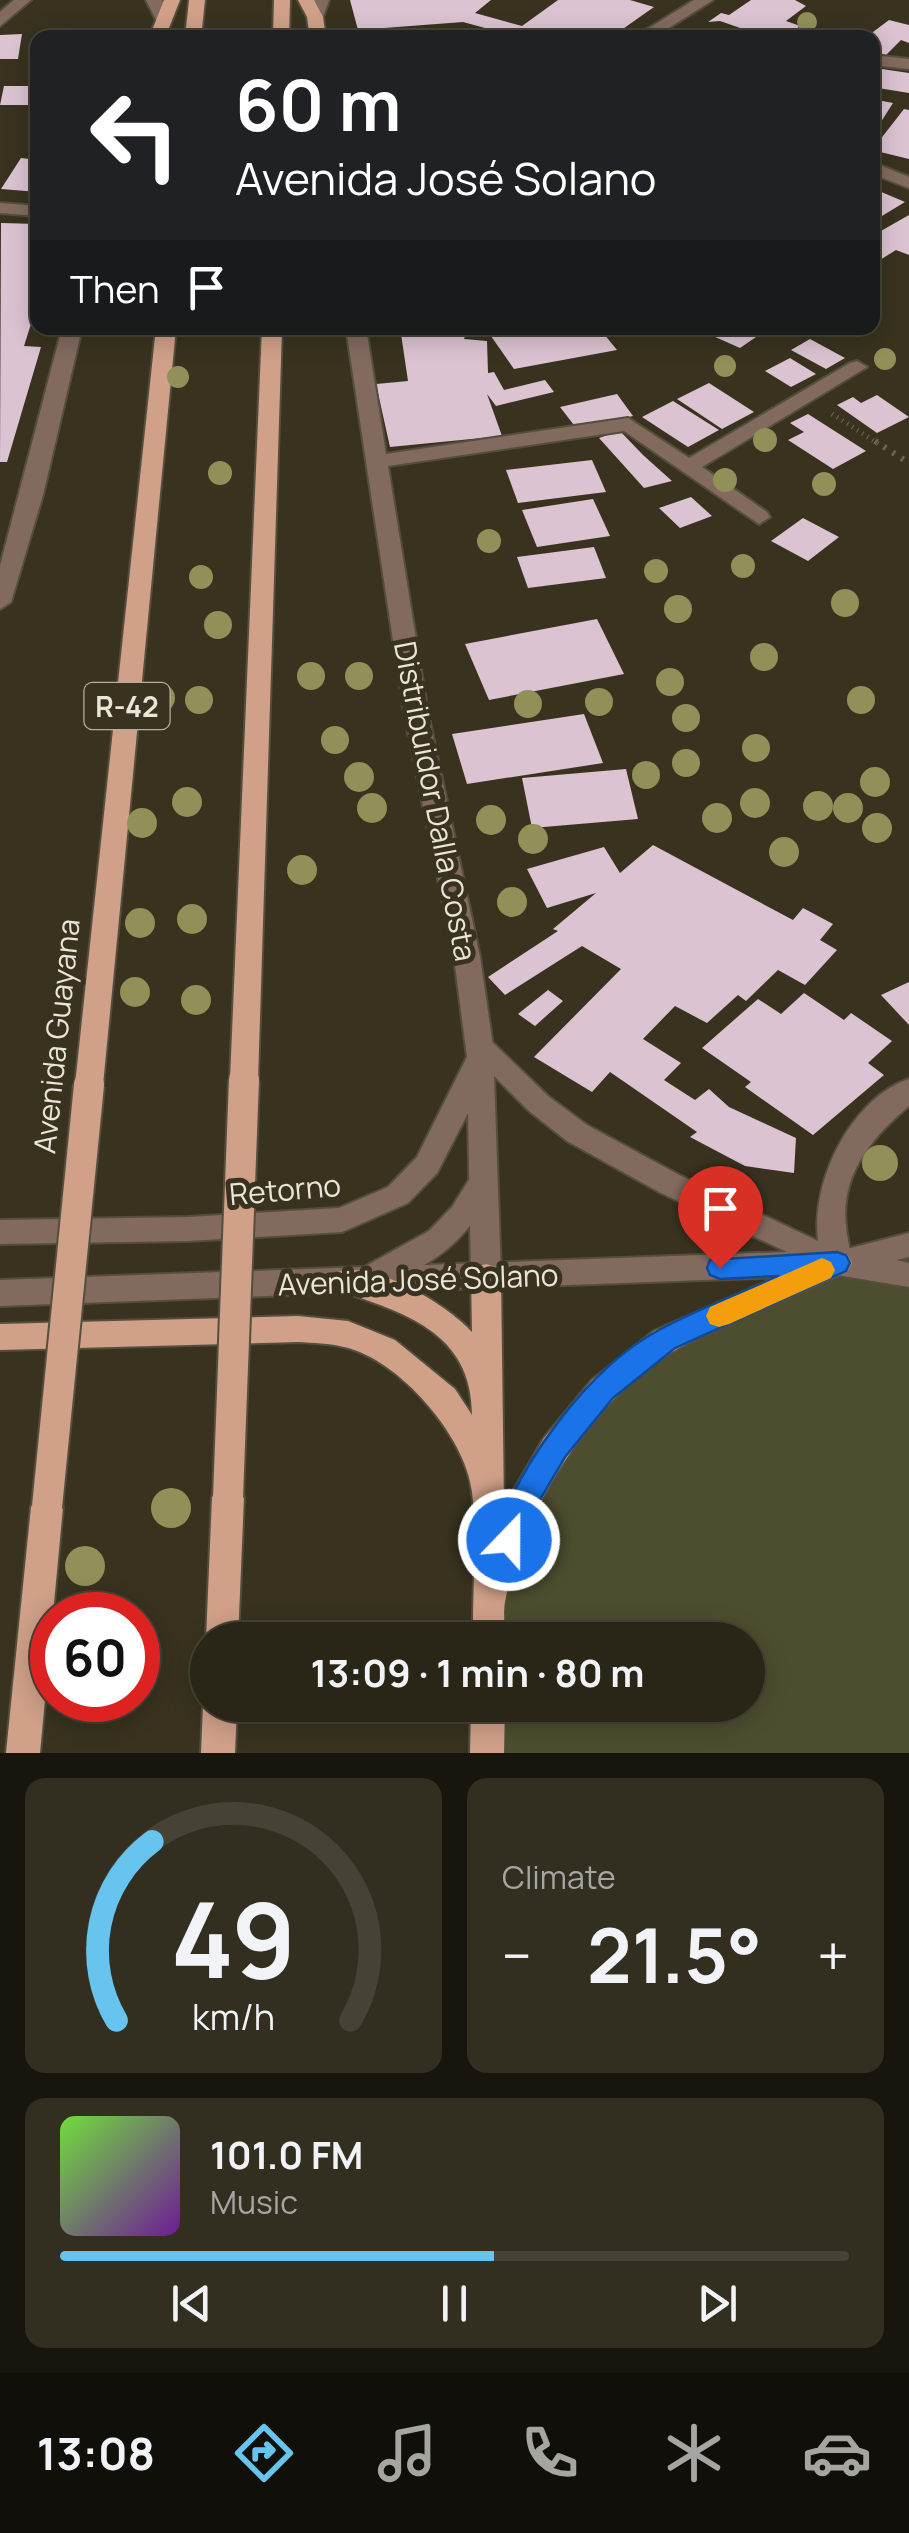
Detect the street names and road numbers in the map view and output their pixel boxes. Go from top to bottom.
street label: Distribuidor Dalla Costa [385,638,487,964]
road number: R-42 [84,683,170,729]
street label: Avenida Guayana [23,917,89,1155]
street label: Retorno [227,1164,343,1214]
street label: Avenida José Solano [277,1254,559,1304]

